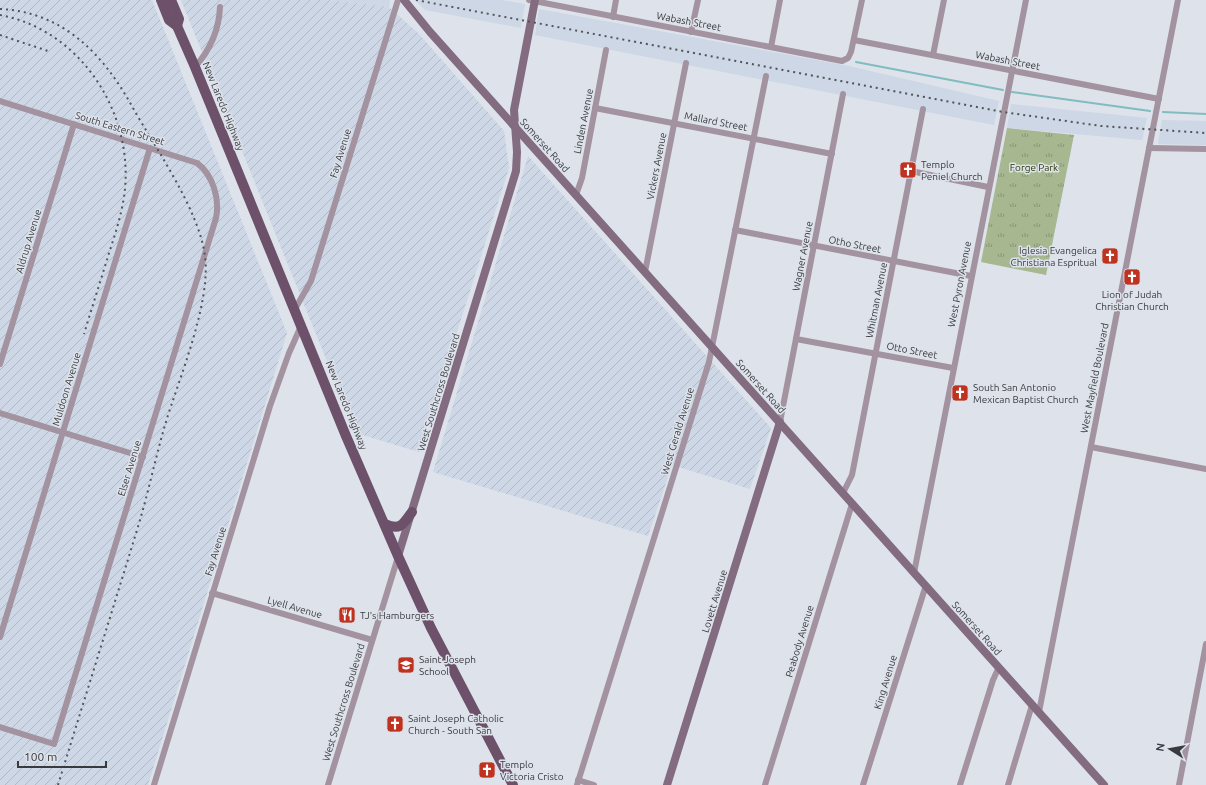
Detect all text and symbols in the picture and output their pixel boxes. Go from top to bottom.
street label: Wabash Street [656,10,722,33]
street label: Wabash Street [975,49,1041,72]
street label: New Laredo Highway [201,60,246,152]
street label: Linden Avenue [572,88,595,155]
street label: South Eastern Street [74,110,166,147]
street label: Mallard Street [683,110,748,133]
street label: Somerset Road [518,116,572,174]
street label: Fay Avenue [328,127,353,179]
street label: Vickers Avenue [645,132,668,201]
place label: Templo Peniel Church [921,159,983,182]
church icon: Templo Peniel Church [898,160,918,180]
park label: Forge Park [1010,162,1058,173]
street label: Aldrup Avenue [14,208,43,274]
street label: Wagner Avenue [790,220,815,292]
street label: Otho Street [828,234,882,255]
street label: West Pyron Avenue [946,240,973,328]
place label: Iglesia Evangelica Christiana Espritual [1011,245,1097,268]
church icon: Iglesia Evangelica Christiana Espritual [1100,246,1120,266]
street label: Whitman Avenue [864,261,889,339]
church icon: Lion of Judah Christian Church [1122,267,1142,287]
place label: Lion of Judah Christian Church [1095,289,1169,312]
street label: West Mayfield Boulevard [1078,322,1111,434]
street label: West Southcross Boulevard [415,332,462,452]
street label: Otto Street [885,340,938,361]
street label: Muldoon Avenue [50,351,83,427]
street label: Somerset Road [734,357,788,415]
street label: New Laredo Highway [324,359,369,451]
place label: South San Antonio Mexican Baptist Church [973,382,1078,405]
church icon: South San Antonio Mexican Baptist Church [950,383,970,403]
street label: West Gerald Avenue [659,386,696,476]
street label: Elser Avenue [116,439,143,497]
street label: Fay Avenue [203,525,228,577]
street label: Lovett Avenue [700,568,729,634]
street label: Lyell Avenue [266,594,324,621]
street label: Somerset Road [950,599,1004,657]
street label: Peabody Avenue [783,604,816,679]
restaurant icon: TJ's Hamburgers [337,605,357,625]
place label: TJ's Hamburgers [360,610,434,621]
street label: West Southcross Boulevard [320,642,367,762]
place label: Saint Joseph School [419,654,476,677]
street label: King Avenue [872,654,899,711]
school or university icon: Saint Joseph School [396,655,416,675]
place label: Saint Joseph Catholic Church - South San [408,713,504,736]
church icon: Saint Joseph Catholic Church - South San [385,714,405,734]
north arrow [1150,729,1190,769]
text: N [1154,742,1167,752]
scale bar [18,743,106,769]
text: 100 m [24,750,57,763]
place label: Templo Victoria Cristo [500,759,564,782]
church icon: Templo Victoria Cristo [477,760,497,780]

